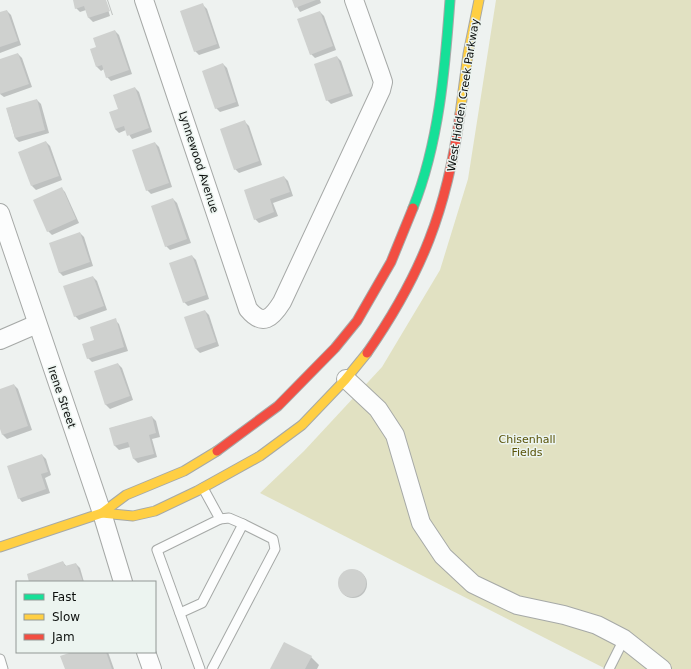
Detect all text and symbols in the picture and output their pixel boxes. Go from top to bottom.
street label: West Hidden Creek Parkway [445,17,482,172]
street label: Lynnewood Avenue [176,110,221,215]
street label: Irene Street [45,364,78,431]
park label: Chisenhall Fields [498,433,556,459]
legend [16,581,156,653]
text: Fast [52,590,76,604]
text: Slow [52,610,80,624]
text: Jam [51,630,75,644]

